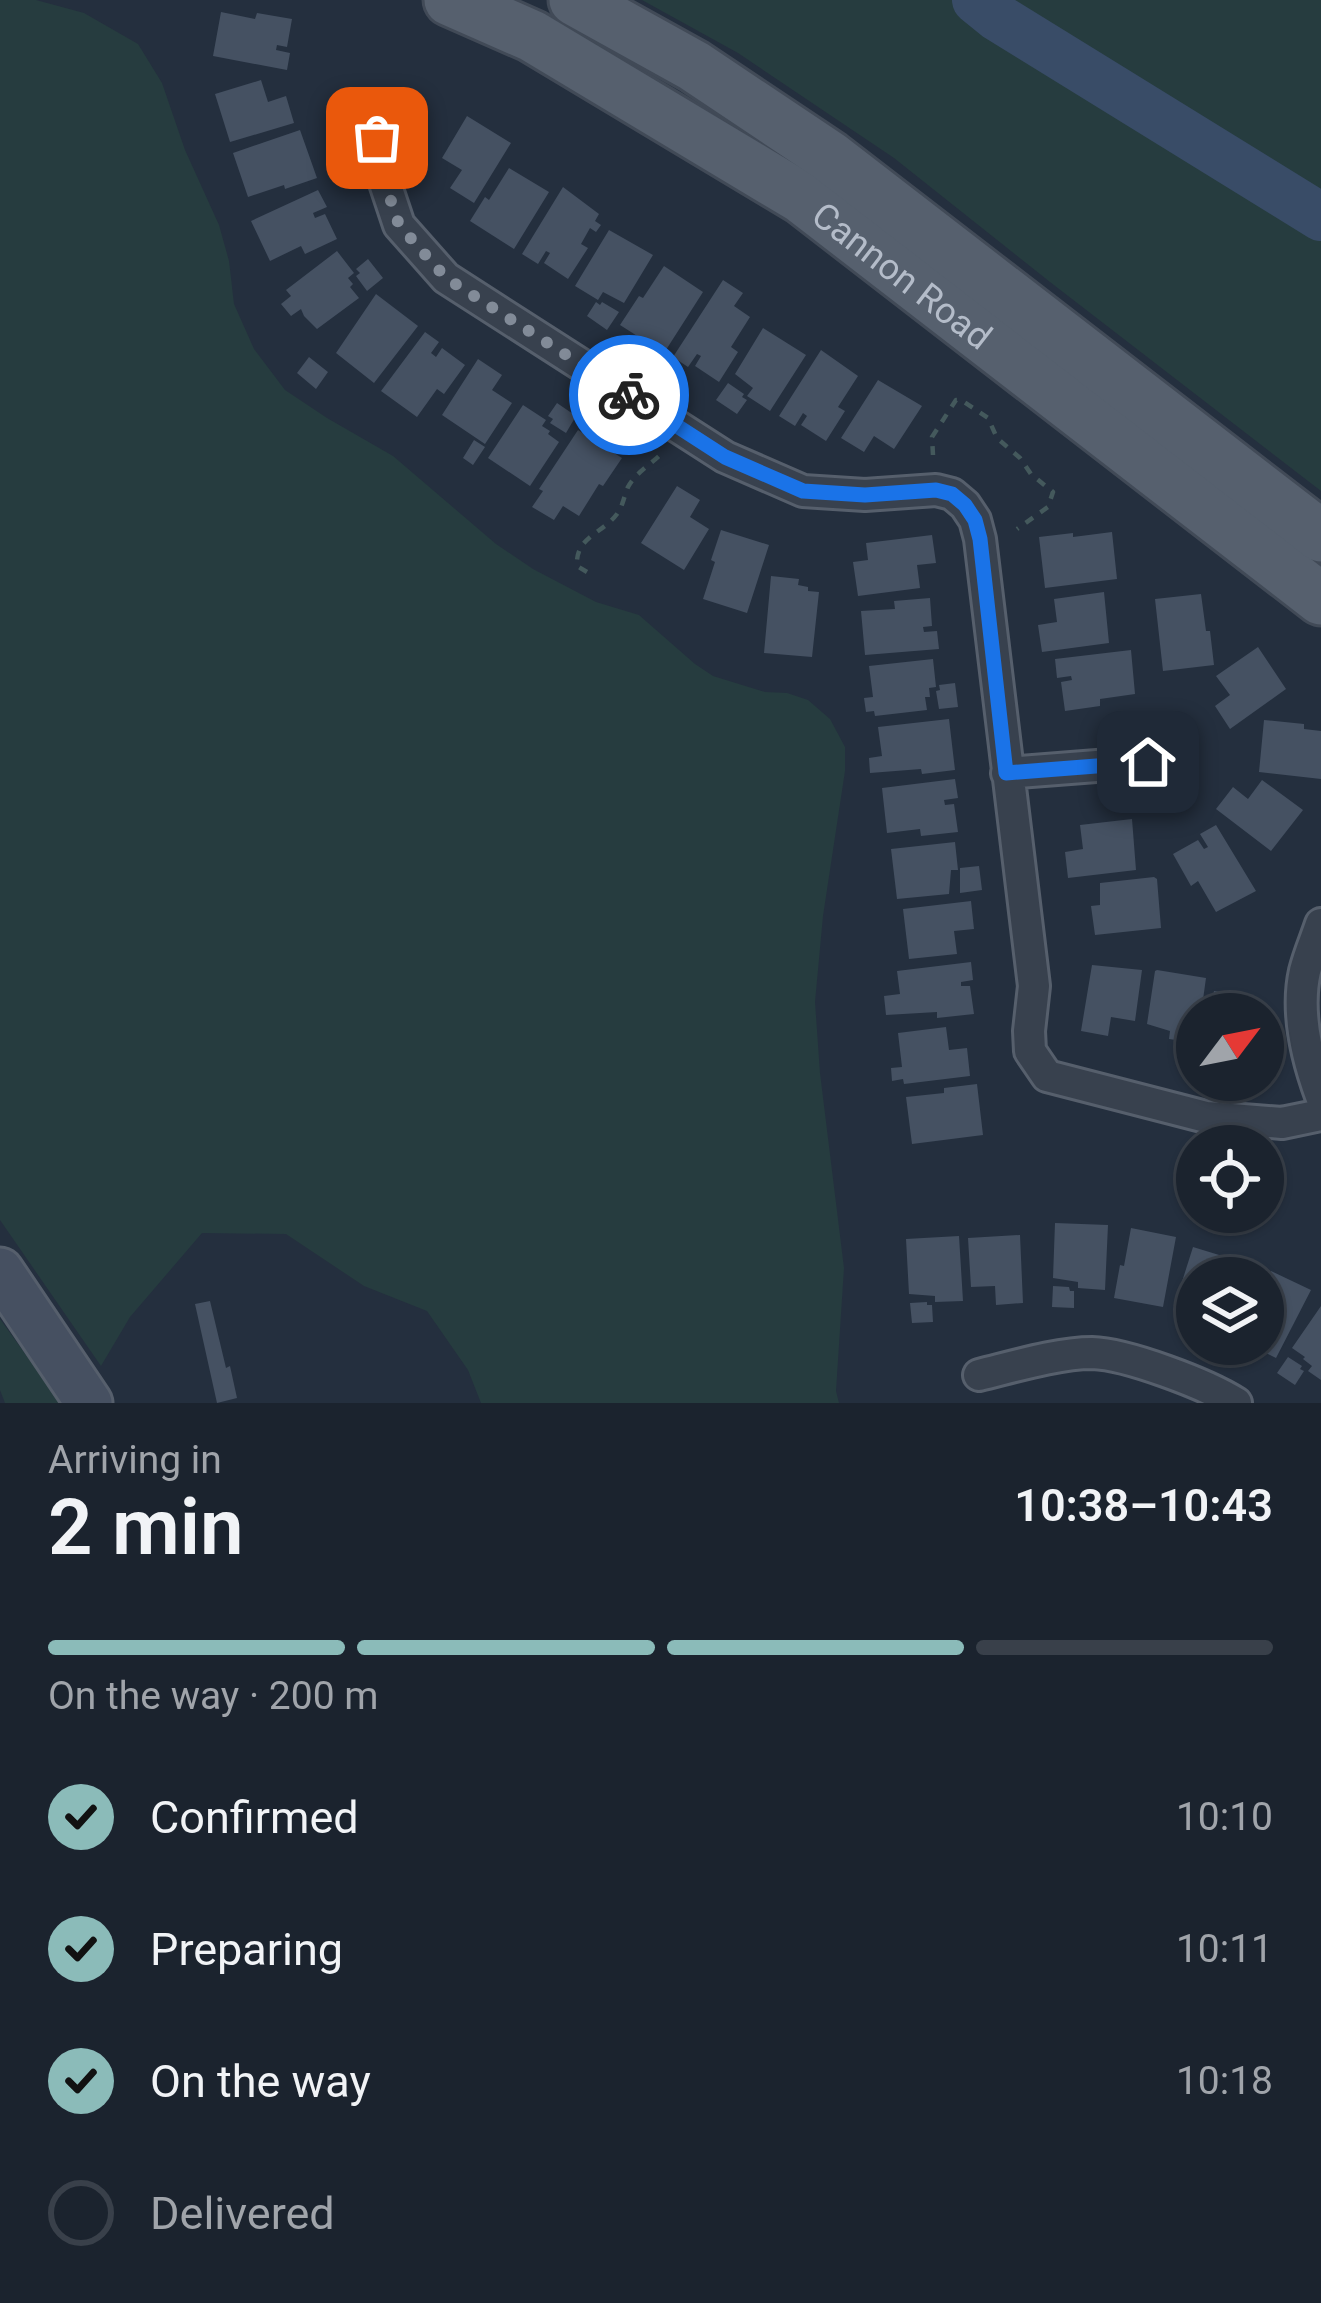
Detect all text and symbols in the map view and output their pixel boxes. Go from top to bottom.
pin [326,87,428,189]
icon: bag [344,105,410,171]
street label: Cannon Road [804,194,999,358]
courier [569,335,689,455]
icon: bike [596,362,662,428]
pin [1097,711,1199,813]
icon: home [1115,729,1181,795]
north arrow [1176,993,1284,1101]
map controls [1176,993,1284,1365]
button: locate [1176,1125,1284,1233]
button: layers [1176,1257,1284,1365]
text: Arriving in [48,1437,222,1483]
text: 10:38–10:43 [1014,1479,1273,1532]
text: 2 min [48,1482,244,1573]
text: On the way · 200 m [48,1673,379,1719]
icon: check [48,1784,114,1850]
text: Confirmed [150,1791,359,1844]
text: 10:10 [1176,1794,1273,1840]
icon: check [48,1916,114,1982]
text: Preparing [150,1923,343,1976]
text: 10:11 [1176,1926,1273,1972]
icon: check [48,2048,114,2114]
text: On the way [150,2055,371,2108]
text: 10:18 [1176,2058,1273,2104]
text: Delivered [150,2187,335,2240]

